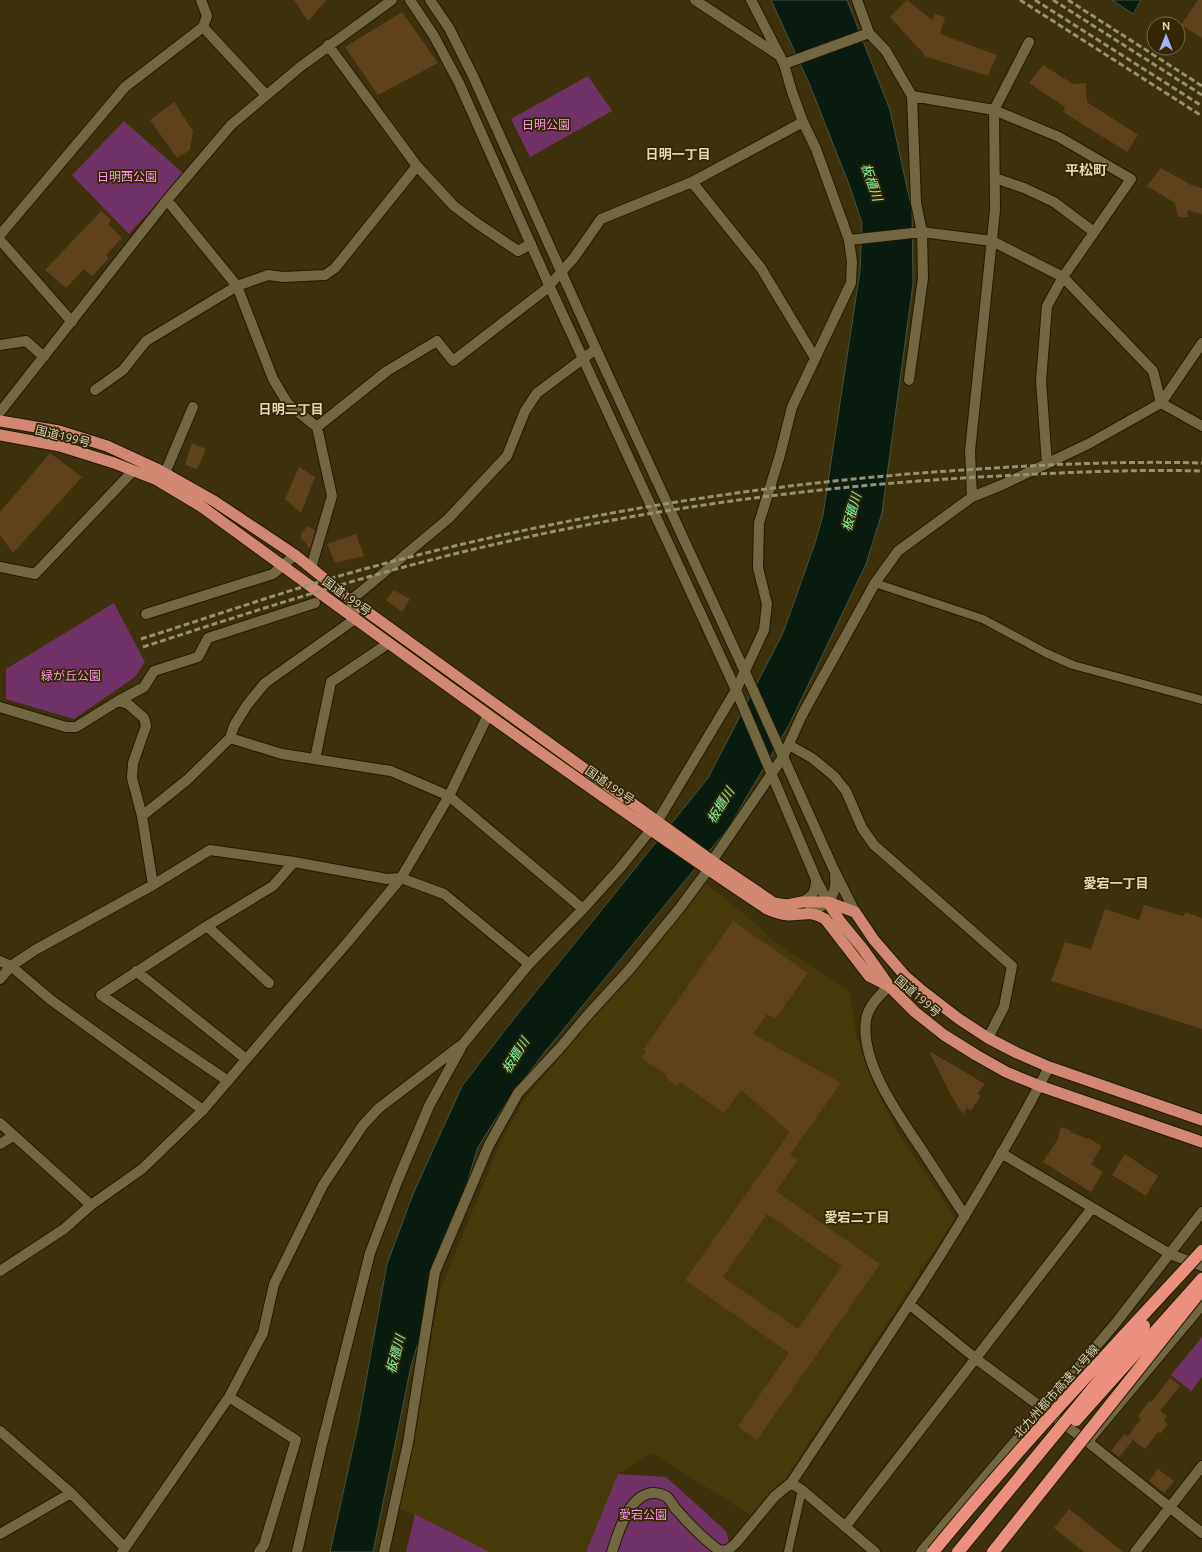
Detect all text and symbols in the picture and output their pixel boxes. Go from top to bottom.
north arrow [1146,16,1186,56]
text: N [1162,20,1170,32]
park label: 日明公園 [522,118,570,131]
district label: 日明一丁目 [645,147,711,161]
water label: 板櫃川 [859,161,886,205]
district label: 平松町 [1065,162,1107,178]
park label: 日明西公園 [97,170,157,183]
district label: 日明二丁目 [258,402,324,416]
street label: 国道199号 [34,423,92,449]
water label: 板櫃川 [839,489,864,533]
street label: 国道199号 [320,574,374,618]
park label: 緑が丘公園 [41,669,101,682]
street label: 国道199号 [583,764,637,806]
water label: 板櫃川 [704,783,737,825]
district label: 愛宕一丁目 [1083,876,1149,890]
street label: 国道199号 [892,973,944,1019]
water label: 板櫃川 [499,1033,532,1075]
district label: 愛宕二丁目 [824,1210,890,1224]
water label: 板櫃川 [383,1331,407,1375]
street label: 北九州都市高速１号線 [1011,1342,1101,1440]
park label: 愛宕公園 [619,1508,667,1521]

